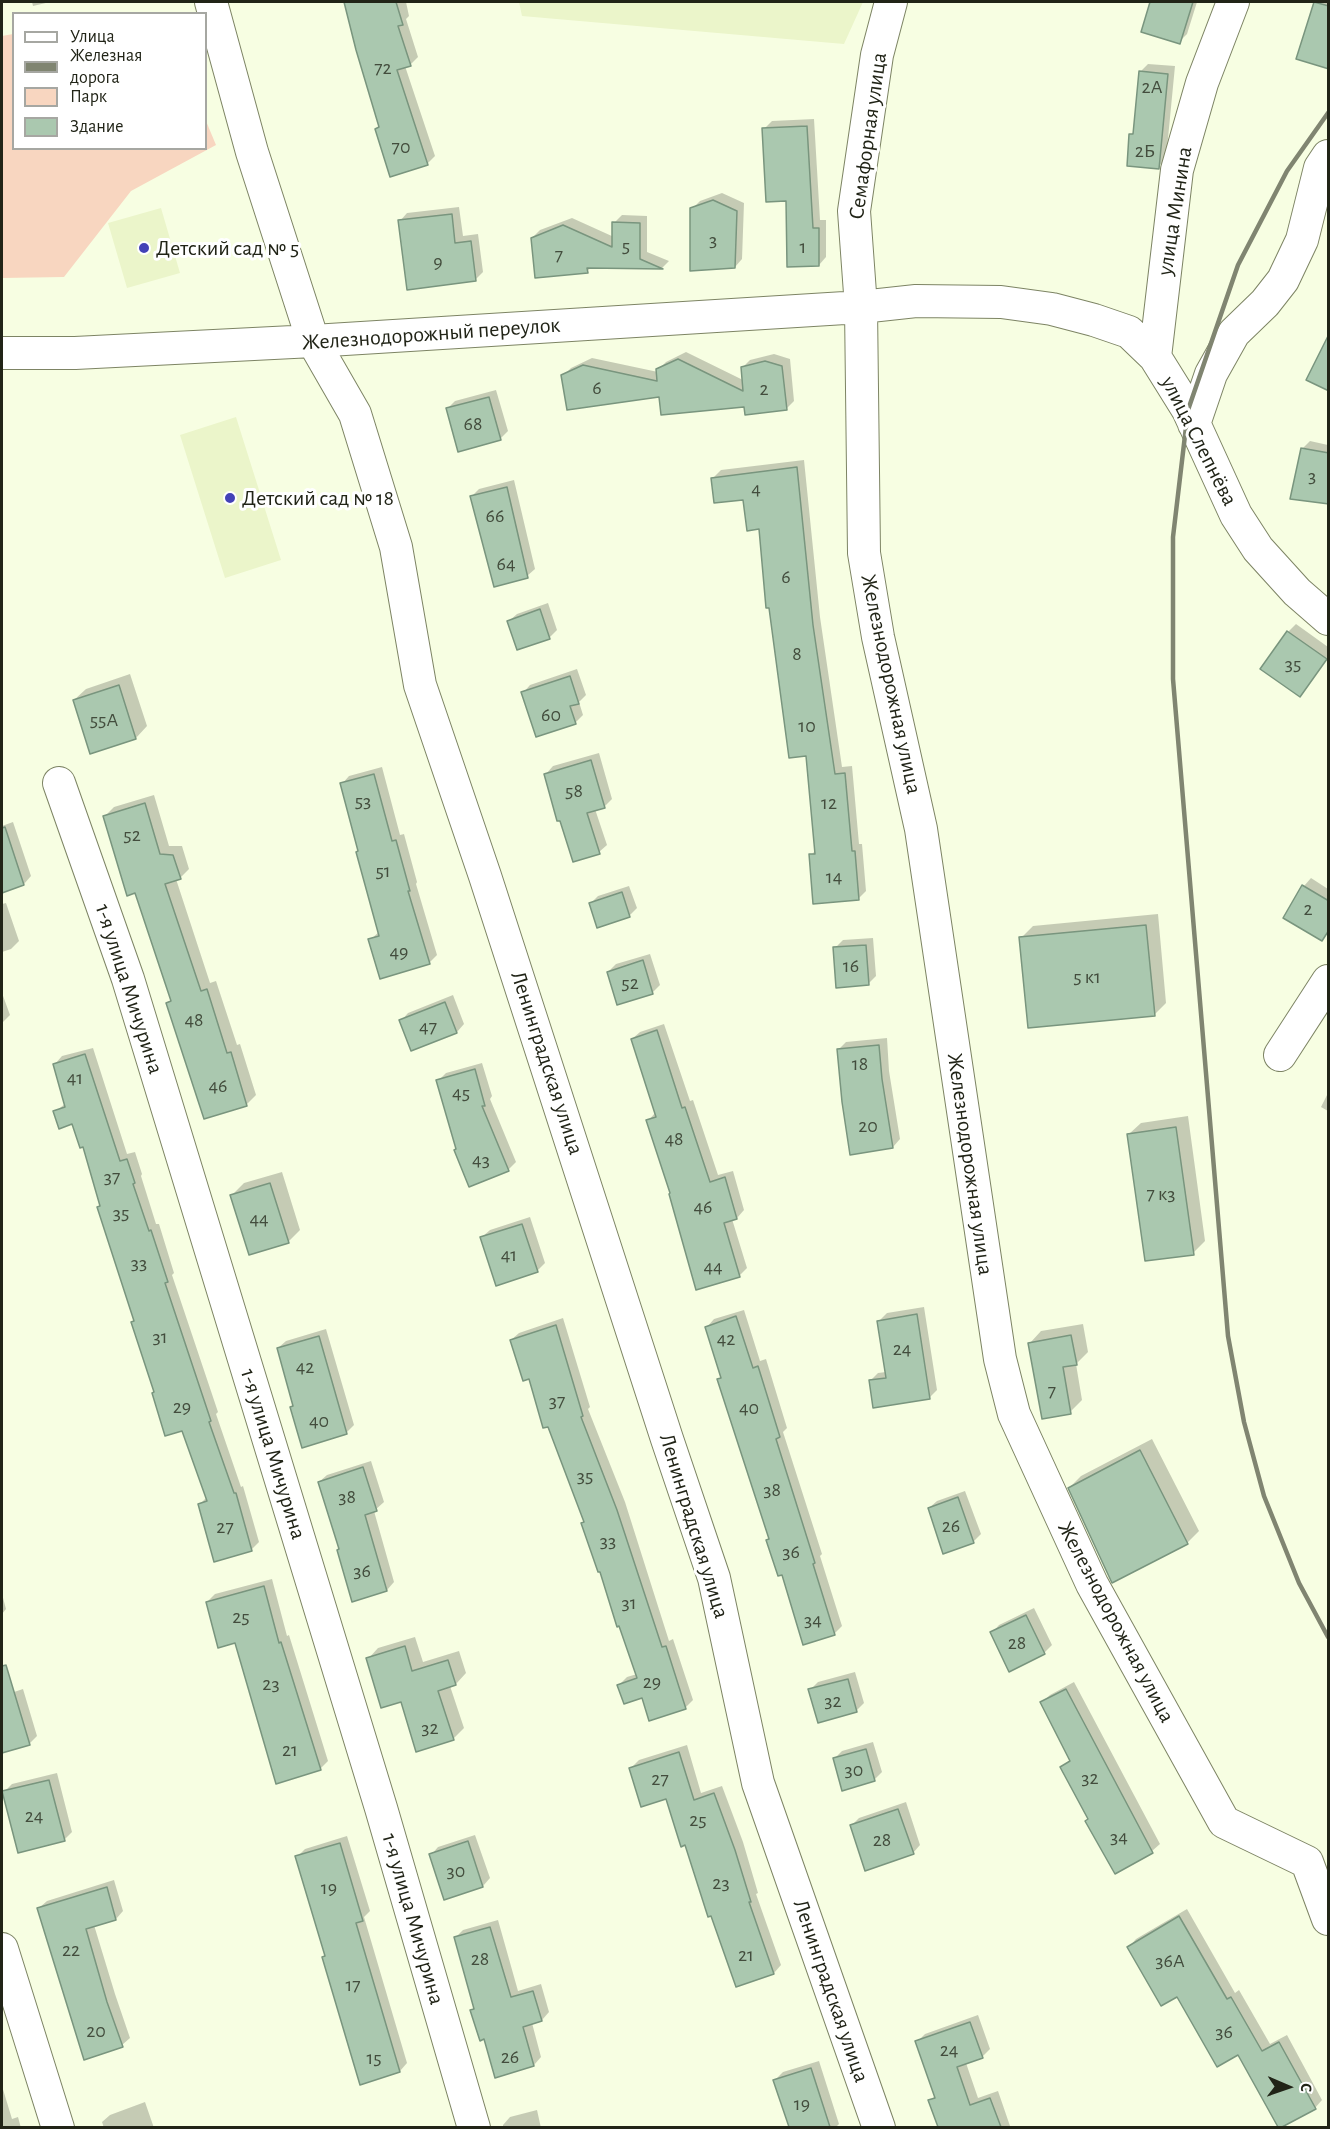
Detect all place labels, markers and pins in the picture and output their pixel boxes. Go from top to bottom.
place label: Детский сад № 5 [156,235,299,261]
marker: Детский сад № 5 [137,241,151,255]
place label: Детский сад № 18 [242,485,394,511]
marker: Детский сад № 18 [223,491,237,505]

